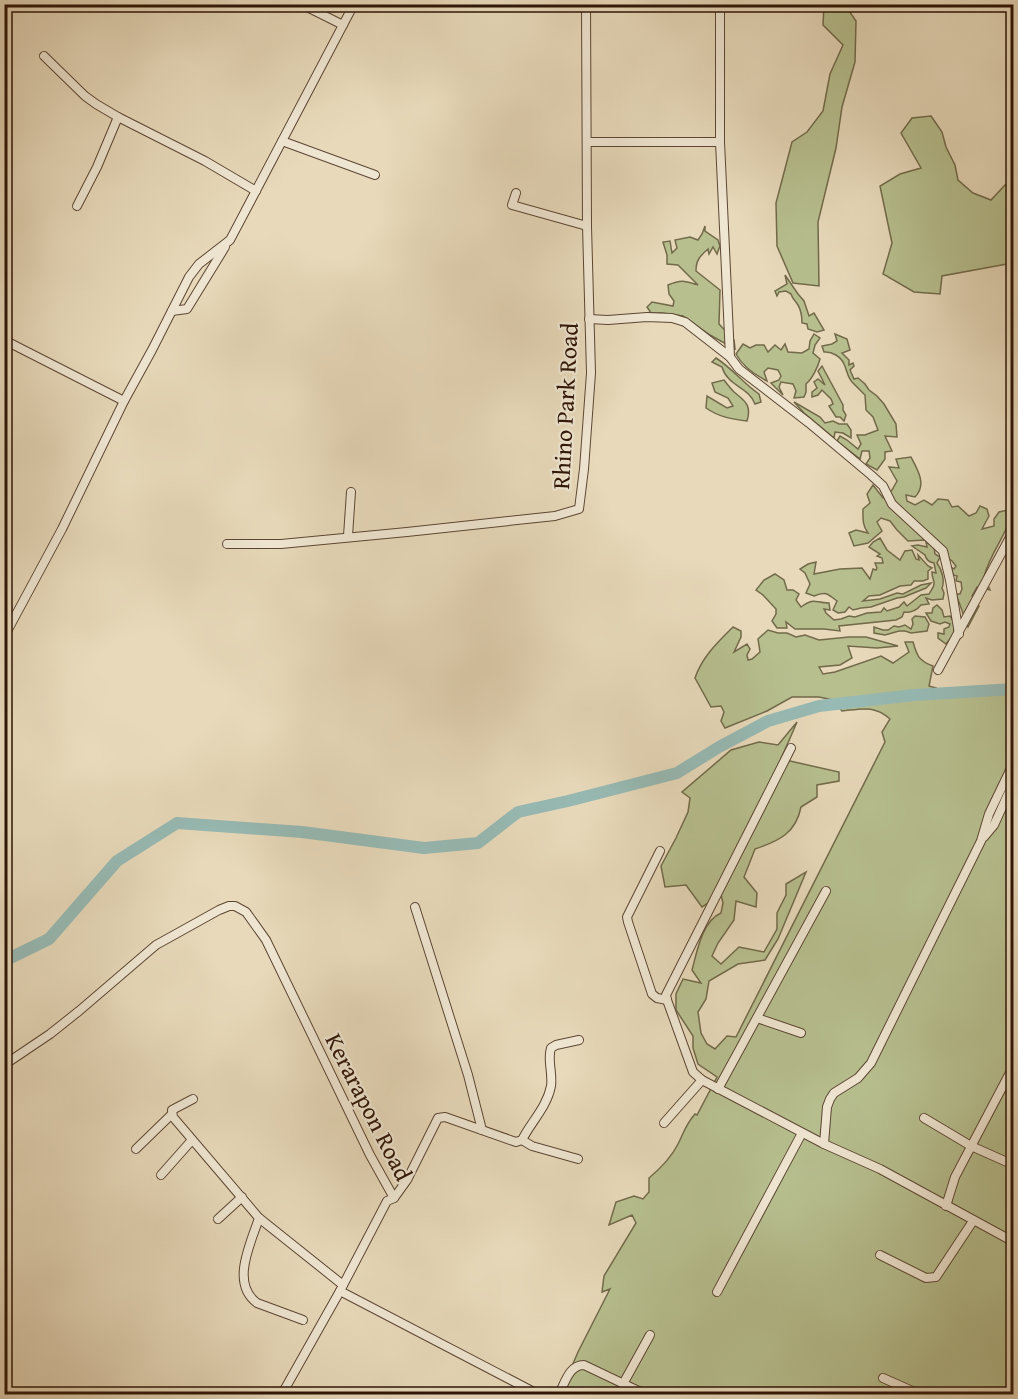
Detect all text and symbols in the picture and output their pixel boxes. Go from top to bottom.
street label: Rhino Park Road [543,322,587,490]
street label: Kerarapon Road [317,1027,421,1187]

